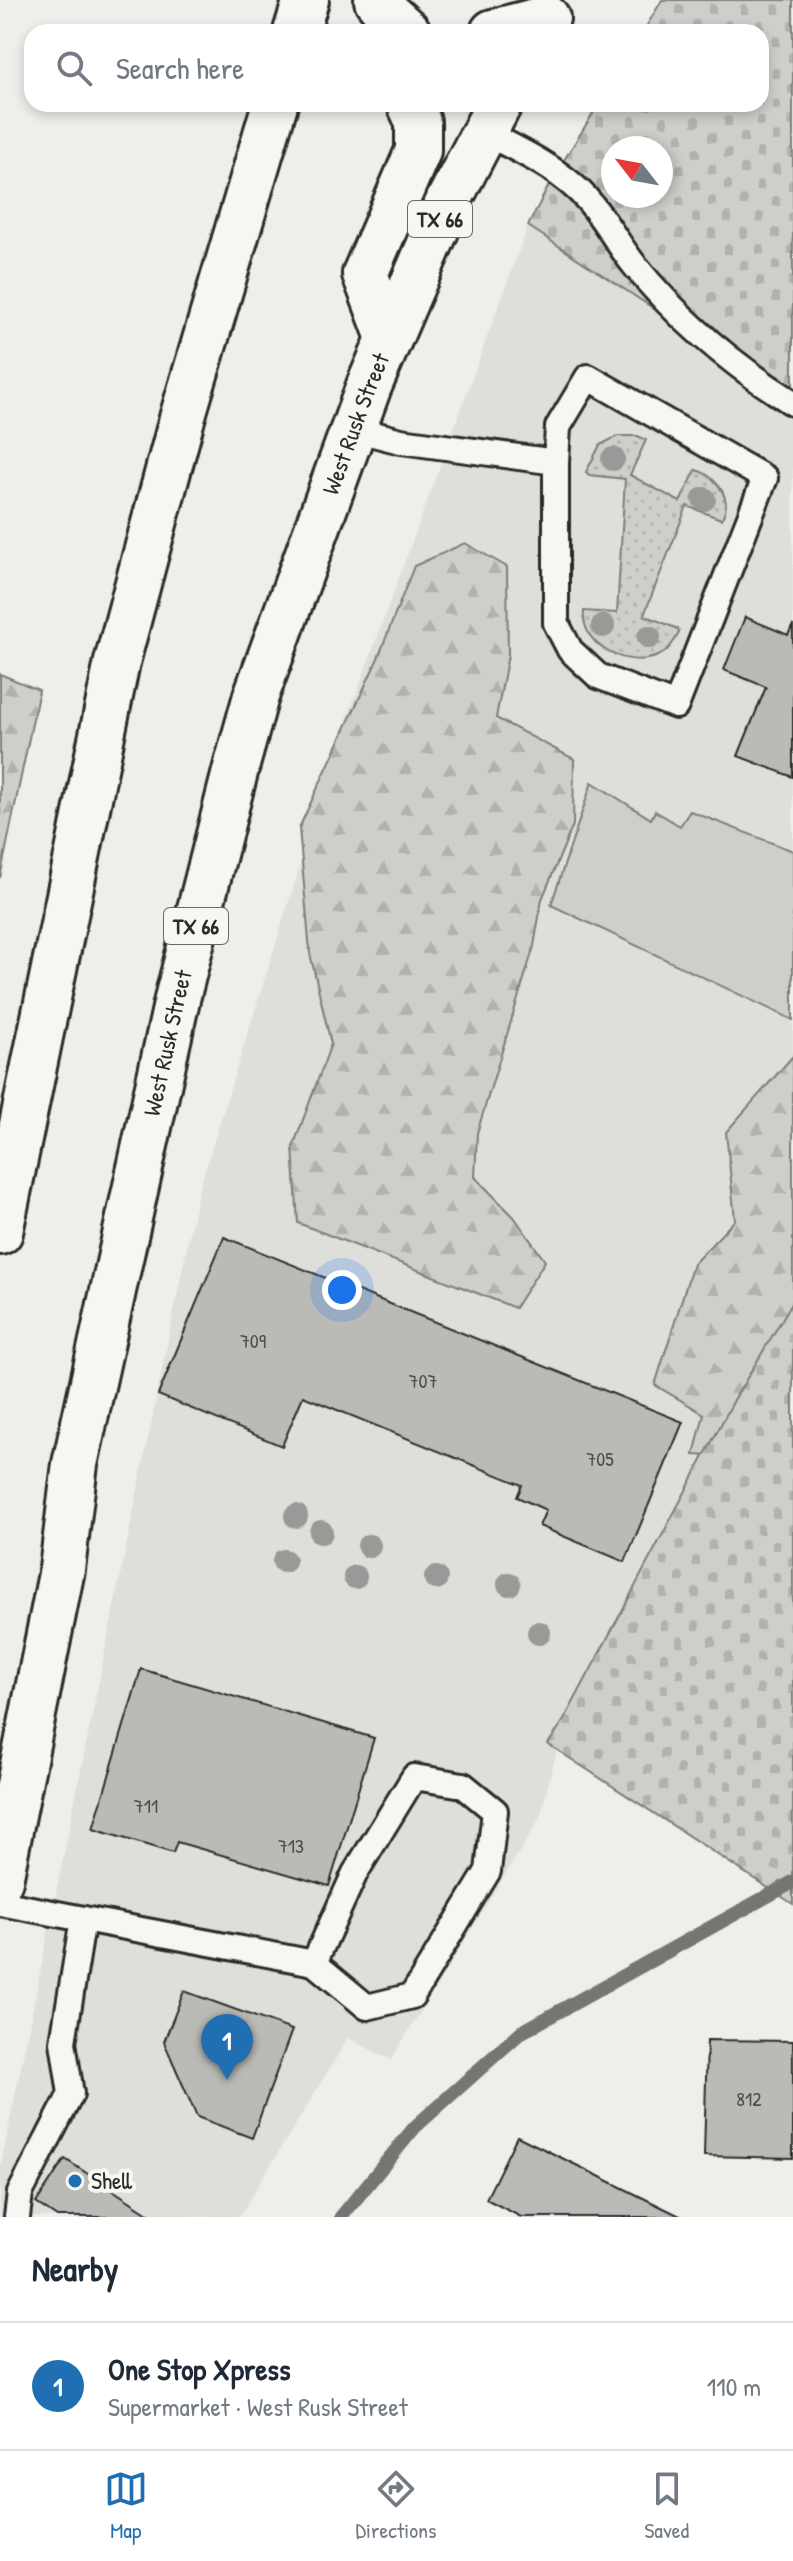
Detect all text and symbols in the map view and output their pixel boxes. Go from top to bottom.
search box [24,24,769,112]
icon: search [52,46,96,90]
text: Search here [116,48,244,88]
north arrow [601,136,673,208]
road number: TX 66 [408,201,472,237]
street label: West Rusk Street [314,347,397,499]
road number: TX 66 [164,908,228,944]
street label: West Rusk Street [135,966,199,1119]
your location [322,1270,362,1310]
house number: 709 [240,1327,266,1354]
house number: 707 [409,1367,437,1394]
house number: 705 [586,1445,614,1472]
house number: 711 [134,1792,158,1819]
house number: 713 [278,1832,304,1859]
pin: 1 [201,2014,253,2080]
house number: 812 [736,2085,762,2112]
place label: Shell [91,2164,133,2196]
marker: Shell [66,2172,84,2190]
text: Nearby [32,2246,118,2292]
text: One Stop Xpress [108,2349,290,2389]
text: 1 [53,2369,63,2404]
text: 110 m [707,2369,761,2404]
text: Supermarket · West Rusk Street [108,2389,408,2424]
tab: Map [104,2467,148,2545]
tab: Directions [356,2467,437,2545]
tab: Saved [644,2467,689,2545]

